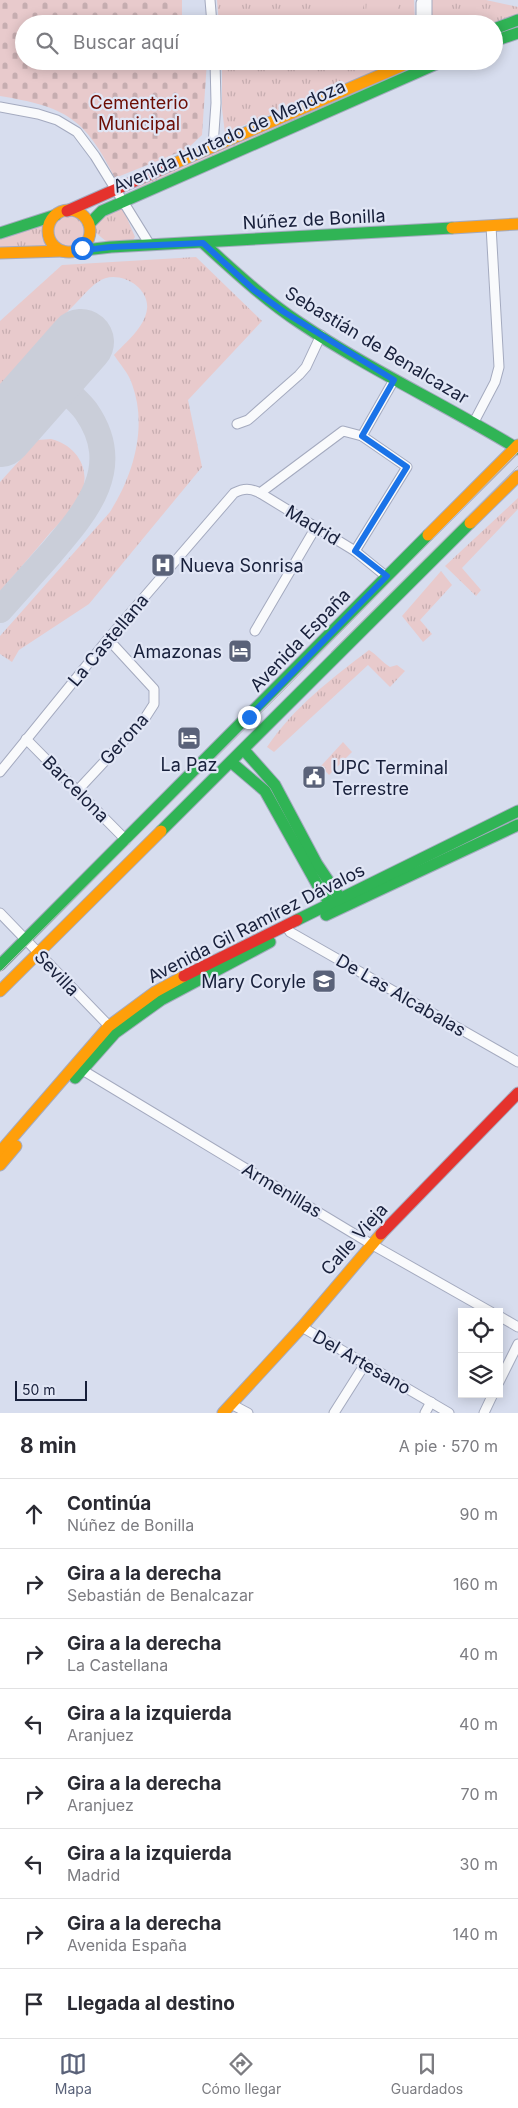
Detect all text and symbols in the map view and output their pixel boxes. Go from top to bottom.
search box [15,15,503,70]
icon: search [33,29,61,57]
text: Buscar aquí [73,31,179,54]
street label: Avenida Hurtado de Mendoza [110,75,348,197]
park label: Cementerio Municipal [90,92,188,134]
street label: Núñez de Bonilla [242,205,386,233]
route start [71,237,94,260]
street label: Sebastián de Benalcazar [281,282,473,408]
street label: Madrid [282,501,344,549]
hospital icon: Nueva Sonrisa [150,552,176,578]
place label: Nueva Sonrisa [180,555,304,576]
street label: Avenida España [246,584,354,696]
street label: La Castellana [63,590,153,690]
hotel icon: Amazonas [227,638,253,664]
place label: Amazonas [133,641,222,662]
route end [238,706,261,729]
street label: Gerona [95,709,153,769]
hotel icon: La Paz [176,725,202,751]
street label: Barcelona [39,752,113,826]
place label: La Paz [161,754,217,775]
place label: UPC Terminal Terrestre [332,757,448,799]
public building icon: UPC Terminal Terrestre [301,764,327,790]
street label: Avenida Gil Ramírez Dávalos [144,859,368,987]
street label: Sevilla [30,946,84,1000]
street label: De Las Alcabalas [333,949,469,1041]
school or university icon: Mary Coryle [311,968,337,994]
place label: Mary Coryle [201,971,306,992]
street label: Armenillas [238,1158,326,1222]
street label: Calle Vieja [316,1199,392,1279]
map controls [458,1308,503,1398]
button: locate [458,1308,503,1353]
street label: Del Artesano [309,1325,415,1399]
button: layers [458,1353,503,1398]
scale bar [15,1378,88,1401]
text: 50 m [22,1381,56,1398]
text: 8 min [20,1433,77,1458]
text: A pie · 570 m [399,1436,498,1456]
text: Continúa [67,1492,151,1515]
icon: ahead [20,1500,48,1528]
text: 90 m [459,1504,498,1524]
text: Núñez de Bonilla [67,1515,194,1535]
text: Gira a la derecha [67,1562,222,1585]
icon: right [20,1570,48,1598]
text: 160 m [453,1574,498,1594]
text: Sebastián de Benalcazar [67,1585,254,1605]
text: Gira a la derecha [67,1632,222,1655]
icon: right [20,1640,48,1668]
text: 40 m [459,1644,498,1664]
text: La Castellana [67,1655,168,1675]
text: Gira a la izquierda [67,1702,232,1725]
icon: left [20,1710,48,1738]
text: 40 m [459,1714,498,1734]
text: Aranjuez [67,1725,134,1745]
text: Gira a la derecha [67,1772,222,1795]
icon: right [20,1780,48,1808]
text: 70 m [461,1784,498,1804]
text: Aranjuez [67,1795,134,1815]
text: Gira a la izquierda [67,1842,232,1865]
icon: left [20,1850,48,1878]
text: 30 m [460,1854,498,1874]
text: Madrid [67,1865,120,1885]
text: Gira a la derecha [67,1912,222,1935]
icon: right [20,1920,48,1948]
text: 140 m [453,1924,498,1944]
text: Avenida España [67,1935,187,1955]
icon: arrive [20,1990,48,2018]
text: Llegada al destino [67,1992,235,2015]
tab: Mapa [55,2050,92,2097]
tab: Cómo llegar [201,2050,281,2097]
tab: Guardados [391,2050,463,2097]

